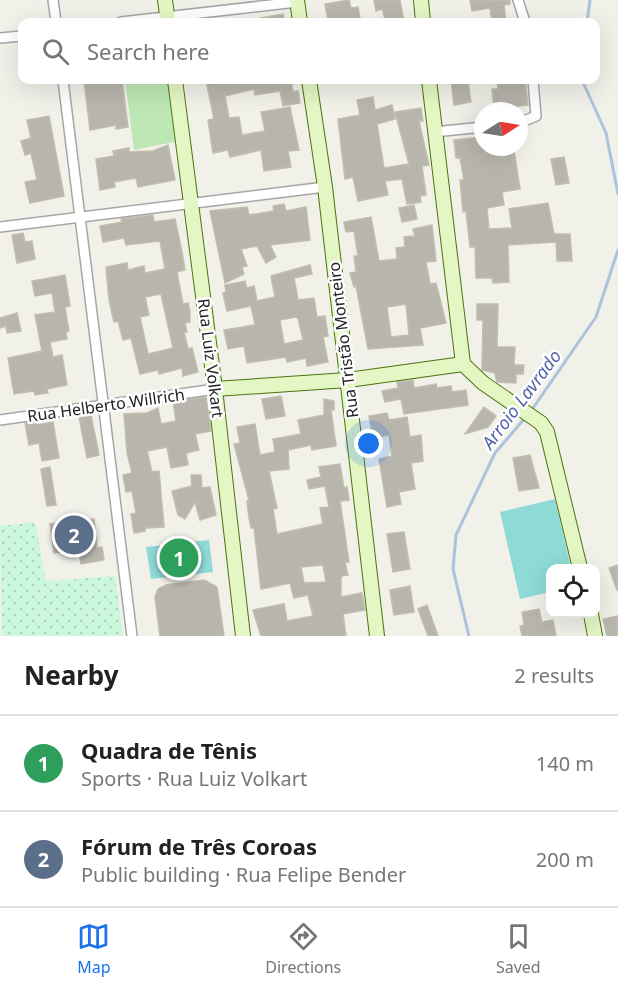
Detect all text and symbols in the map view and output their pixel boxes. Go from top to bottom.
search box [18,18,600,84]
icon: search [39,35,72,68]
text: Search here [87,36,209,66]
north arrow [474,102,528,156]
street label: Rua Tristão Monteiro [323,261,363,419]
street label: Rua Luiz Volkart [193,297,229,419]
water label: Arroio Lavrado [475,344,566,455]
street label: Rua Helberto Willrich [26,383,186,427]
your location [354,429,383,458]
pin: 2 [54,512,94,558]
pin: 1 [160,536,198,580]
map controls [546,564,600,618]
button: locate [546,564,600,618]
text: Nearby [24,657,119,693]
text: 2 results [514,662,594,689]
text: Quadra de Tênis [81,735,257,765]
text: 1 [38,750,49,777]
text: 140 m [536,750,594,777]
text: Sports · Rua Luiz Volkart [81,765,307,792]
text: Fórum de Três Coroas [81,831,317,861]
text: 2 [38,846,49,873]
text: 200 m [536,846,594,873]
text: Public building · Rua Felipe Bender [81,861,406,888]
tab: Map [77,920,111,978]
tab: Directions [265,920,341,978]
tab: Saved [496,920,541,978]

